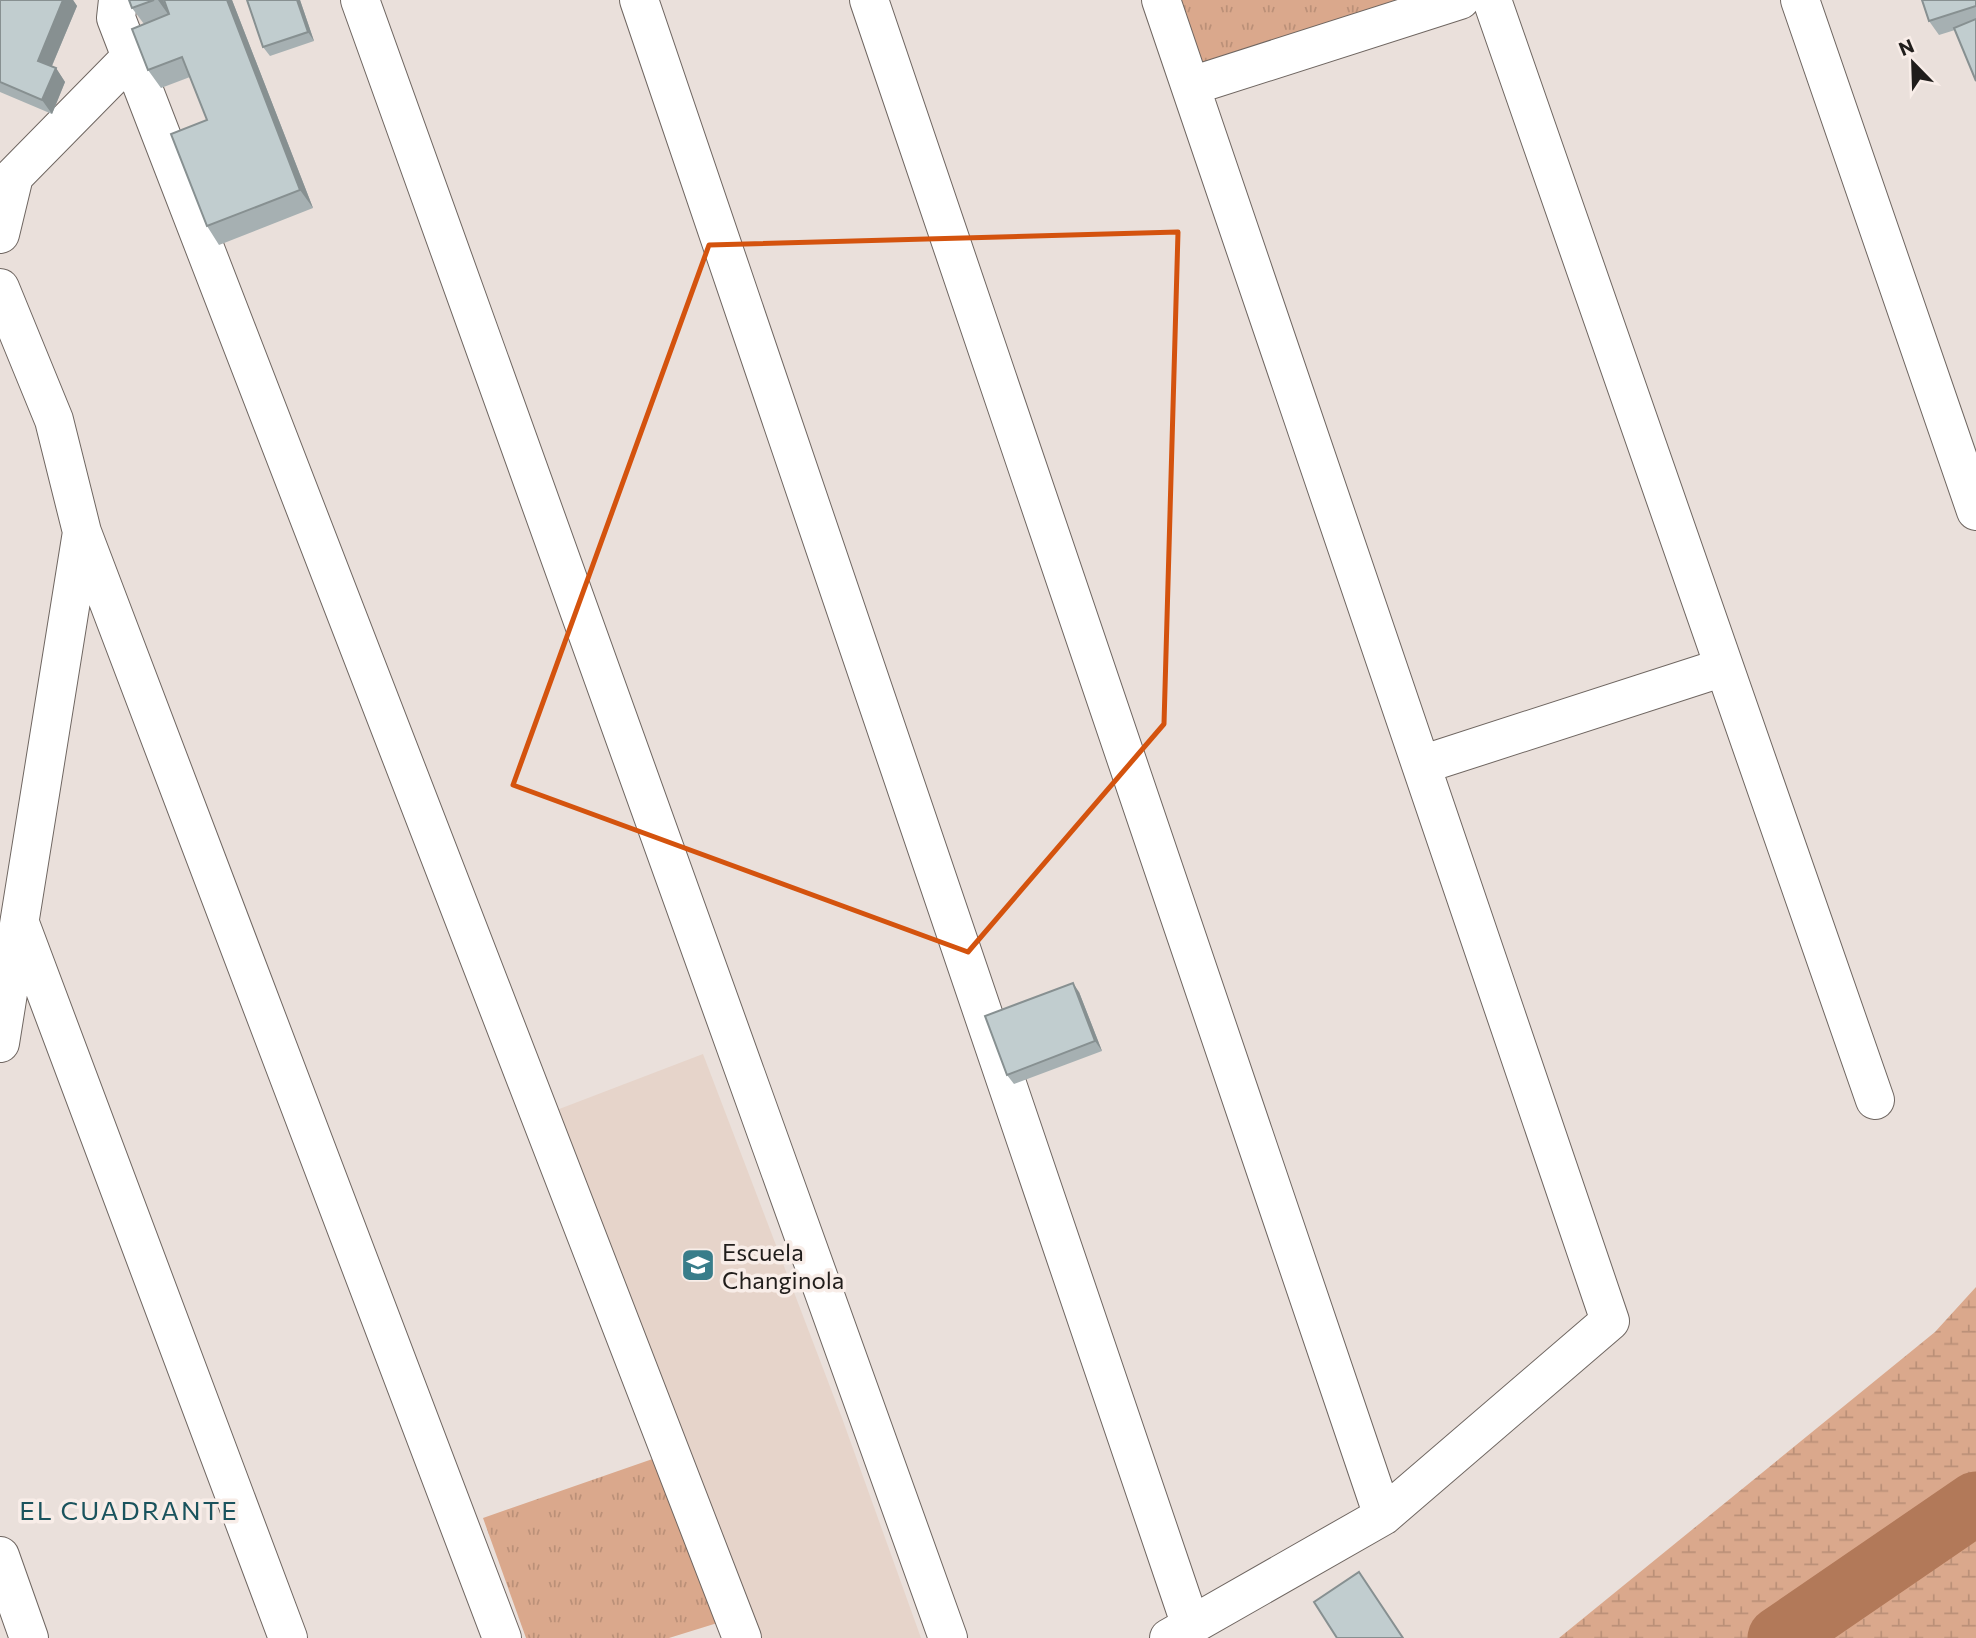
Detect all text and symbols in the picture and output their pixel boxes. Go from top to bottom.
north arrow [1878,28,1948,98]
text: N [1895,34,1917,60]
place label: Escuela Changinola [722,1237,844,1294]
school or university icon: Escuela Changinola [679,1246,717,1284]
district label: EL CUADRANTE [19,1494,239,1525]

